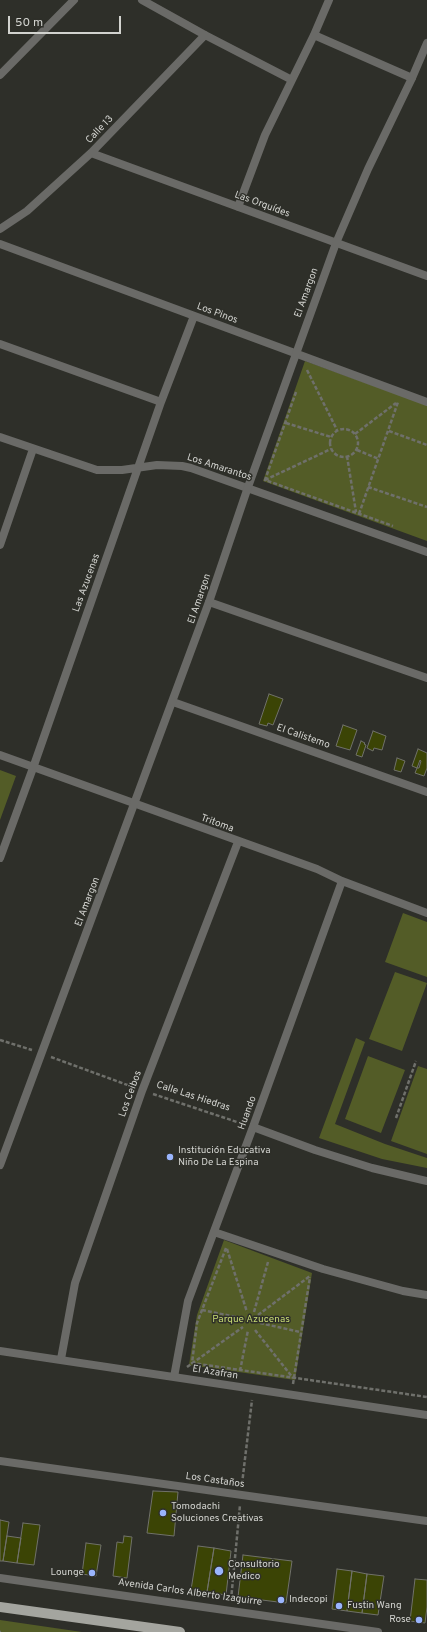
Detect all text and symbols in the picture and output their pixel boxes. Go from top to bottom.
scale bar [10,8,123,34]
text: 50 m [15,15,43,31]
street label: Calle 13 [84,113,116,147]
street label: Las Orquídes [233,189,291,221]
street label: El Amargon [292,266,322,320]
street label: Los Pinos [195,301,239,327]
street label: Los Amarantos [185,452,253,484]
street label: Las Azucenas [71,552,103,614]
street label: El Amargon [186,572,214,626]
street label: El Calistemo [275,722,331,752]
street label: Tritoma [199,812,235,836]
street label: El Amargon [73,876,103,928]
street label: Los Ceibos [117,1069,145,1119]
street label: Calle Las Hiedras [155,1079,231,1115]
street label: Huando [236,1094,260,1132]
place label: Institución Educativa Niño De La Espina [178,1145,271,1168]
marker: Institución Educativa Niño De La Espina [165,1152,175,1162]
park label: Parque Azucenas [212,1314,290,1326]
street label: El Azafran [191,1363,239,1383]
street label: Los Castaños [185,1471,245,1491]
place label: Tomodachi Soluciones Creativas [171,1501,263,1524]
marker: Tomodachi Soluciones Creativas [158,1508,168,1518]
place label: Consultorio Medico [228,1559,280,1582]
marker: Consultorio Medico [213,1565,225,1577]
place label: Lounge [50,1567,84,1579]
marker: Lounge [87,1568,97,1578]
street label: Avenida Carlos Alberto Izaguirre [117,1577,263,1609]
place label: Indecopi [289,1594,328,1606]
marker: Indecopi [276,1595,286,1605]
place label: Fustin Wang [347,1600,402,1612]
marker: Fustin Wang [334,1601,344,1611]
place label: Rose [389,1614,411,1626]
marker: Rose [414,1615,424,1625]

